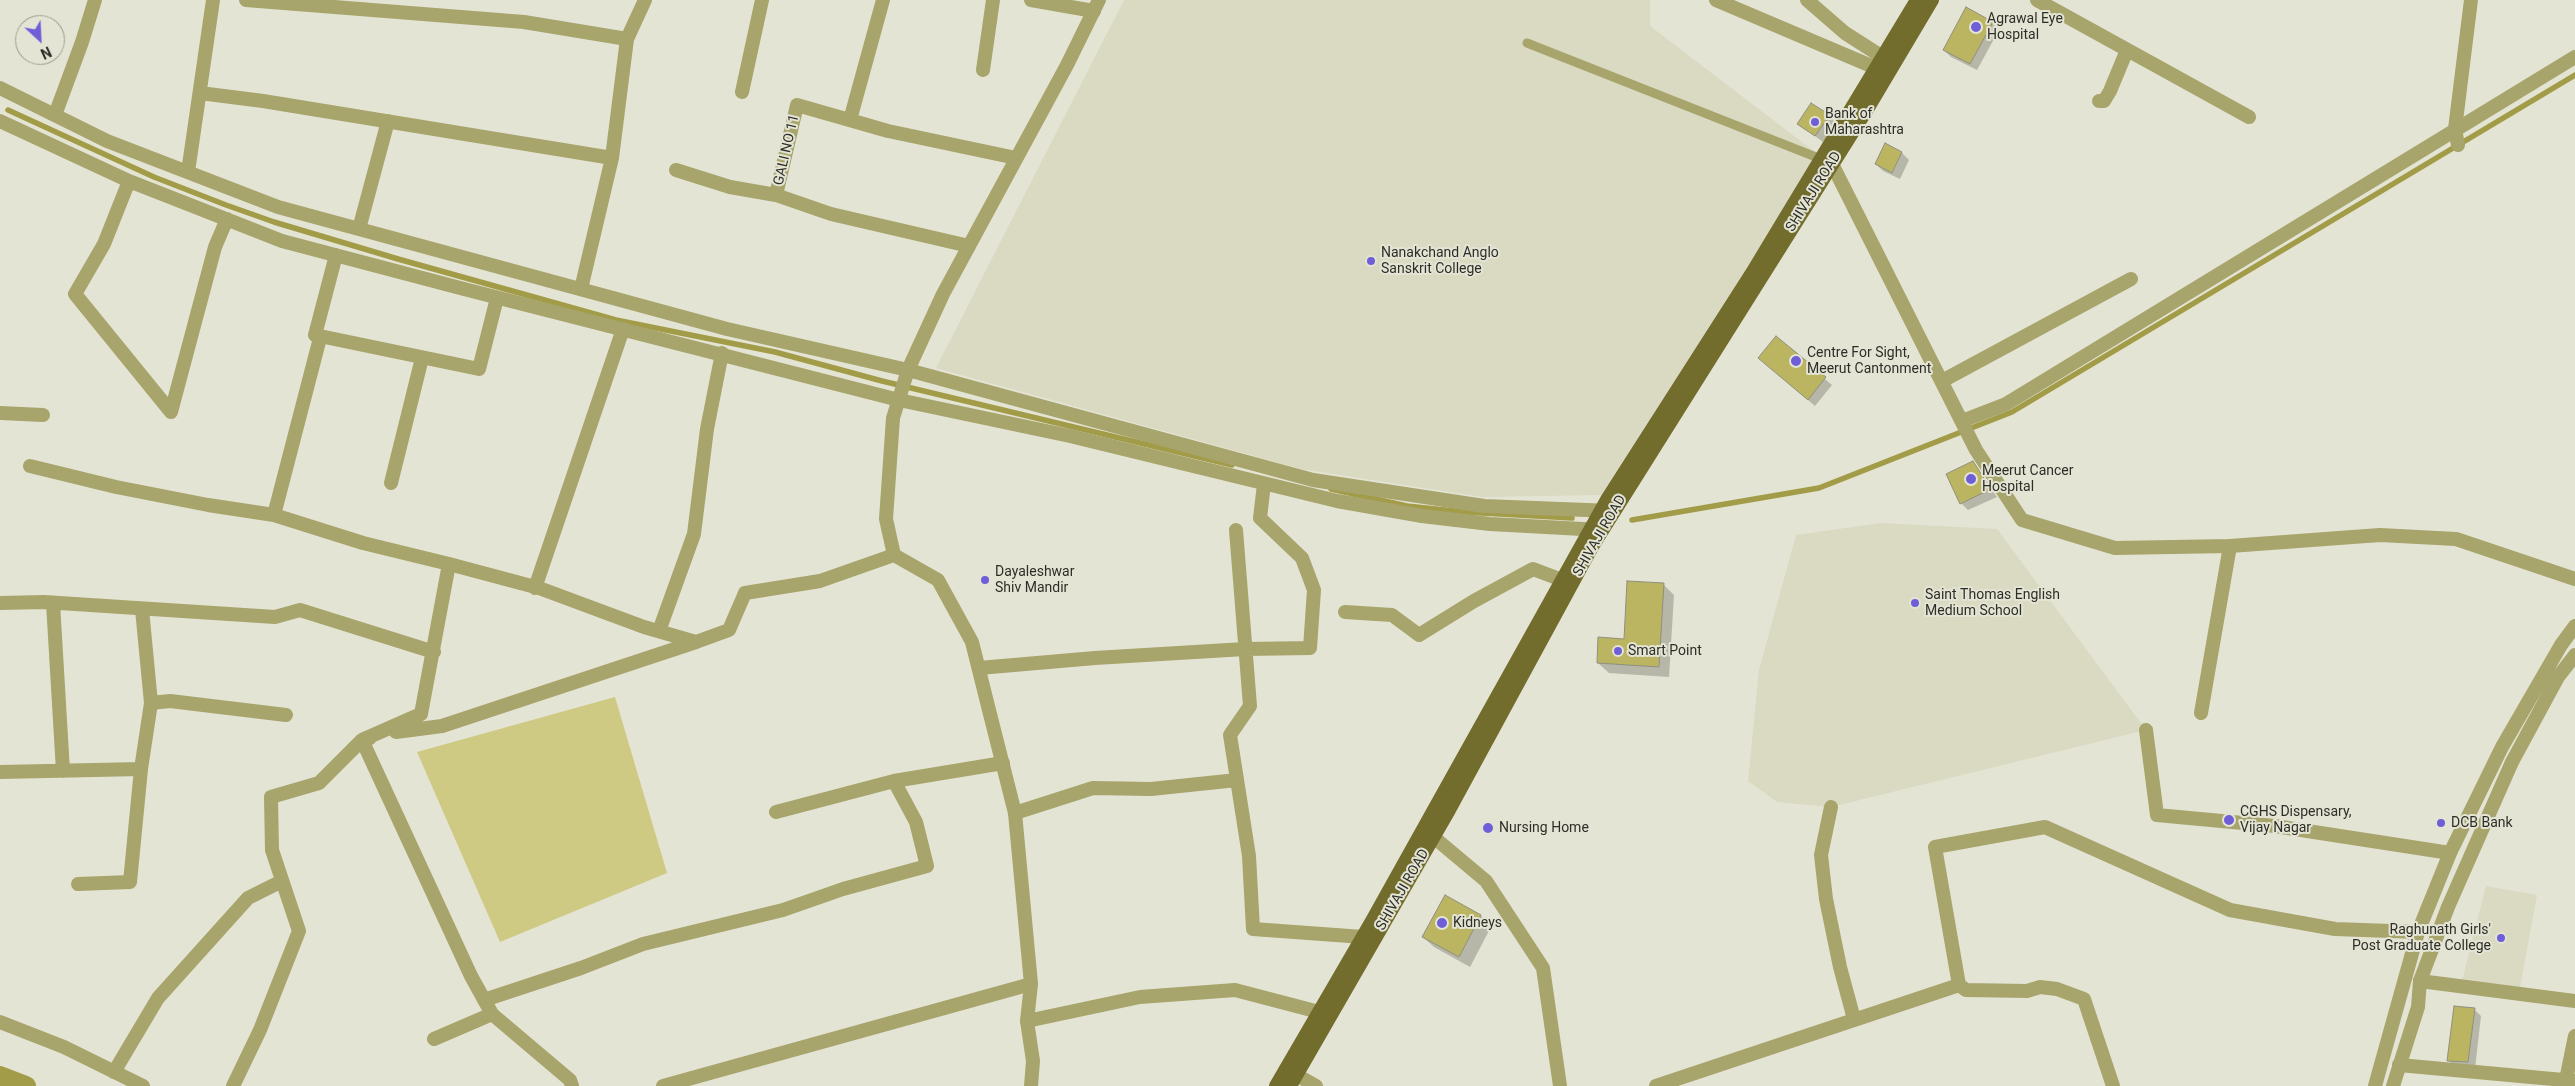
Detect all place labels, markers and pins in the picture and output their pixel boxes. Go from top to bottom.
place label: Agrawal Eye Hospital [1987,11,2063,44]
marker: Agrawal Eye Hospital [1969,20,1983,34]
place label: Bank of Maharashtra [1825,106,1904,138]
marker: Bank of Maharashtra [1809,116,1821,128]
place label: Nanakchand Anglo Sanskrit College [1381,245,1499,278]
marker: Nanakchand Anglo Sanskrit College [1365,255,1377,267]
place label: Centre For Sight, Meerut Cantonment [1807,345,1931,378]
marker: Centre For Sight, Meerut Cantonment [1789,354,1803,368]
place label: Meerut Cancer Hospital [1982,463,2074,496]
marker: Meerut Cancer Hospital [1964,472,1978,486]
place label: Dayaleshwar Shiv Mandir [995,564,1074,596]
marker: Dayaleshwar Shiv Mandir [979,574,991,586]
place label: Saint Thomas English Medium School [1925,587,2060,620]
marker: Saint Thomas English Medium School [1909,597,1921,609]
place label: Smart Point [1628,643,1702,659]
marker: Smart Point [1612,645,1624,657]
place label: CGHS Dispensary, Vijay Nagar [2240,804,2352,836]
marker: CGHS Dispensary, Vijay Nagar [2222,813,2236,827]
place label: DCB Bank [2451,815,2513,831]
marker: DCB Bank [2435,817,2447,829]
place label: Nursing Home [1499,820,1589,836]
marker: Nursing Home [1481,821,1495,835]
place label: Kidneys [1453,915,1502,931]
marker: Kidneys [1435,916,1449,930]
place label: Raghunath Girls' Post Graduate College [2352,922,2491,954]
marker: Raghunath Girls' Post Graduate College [2495,932,2507,944]

